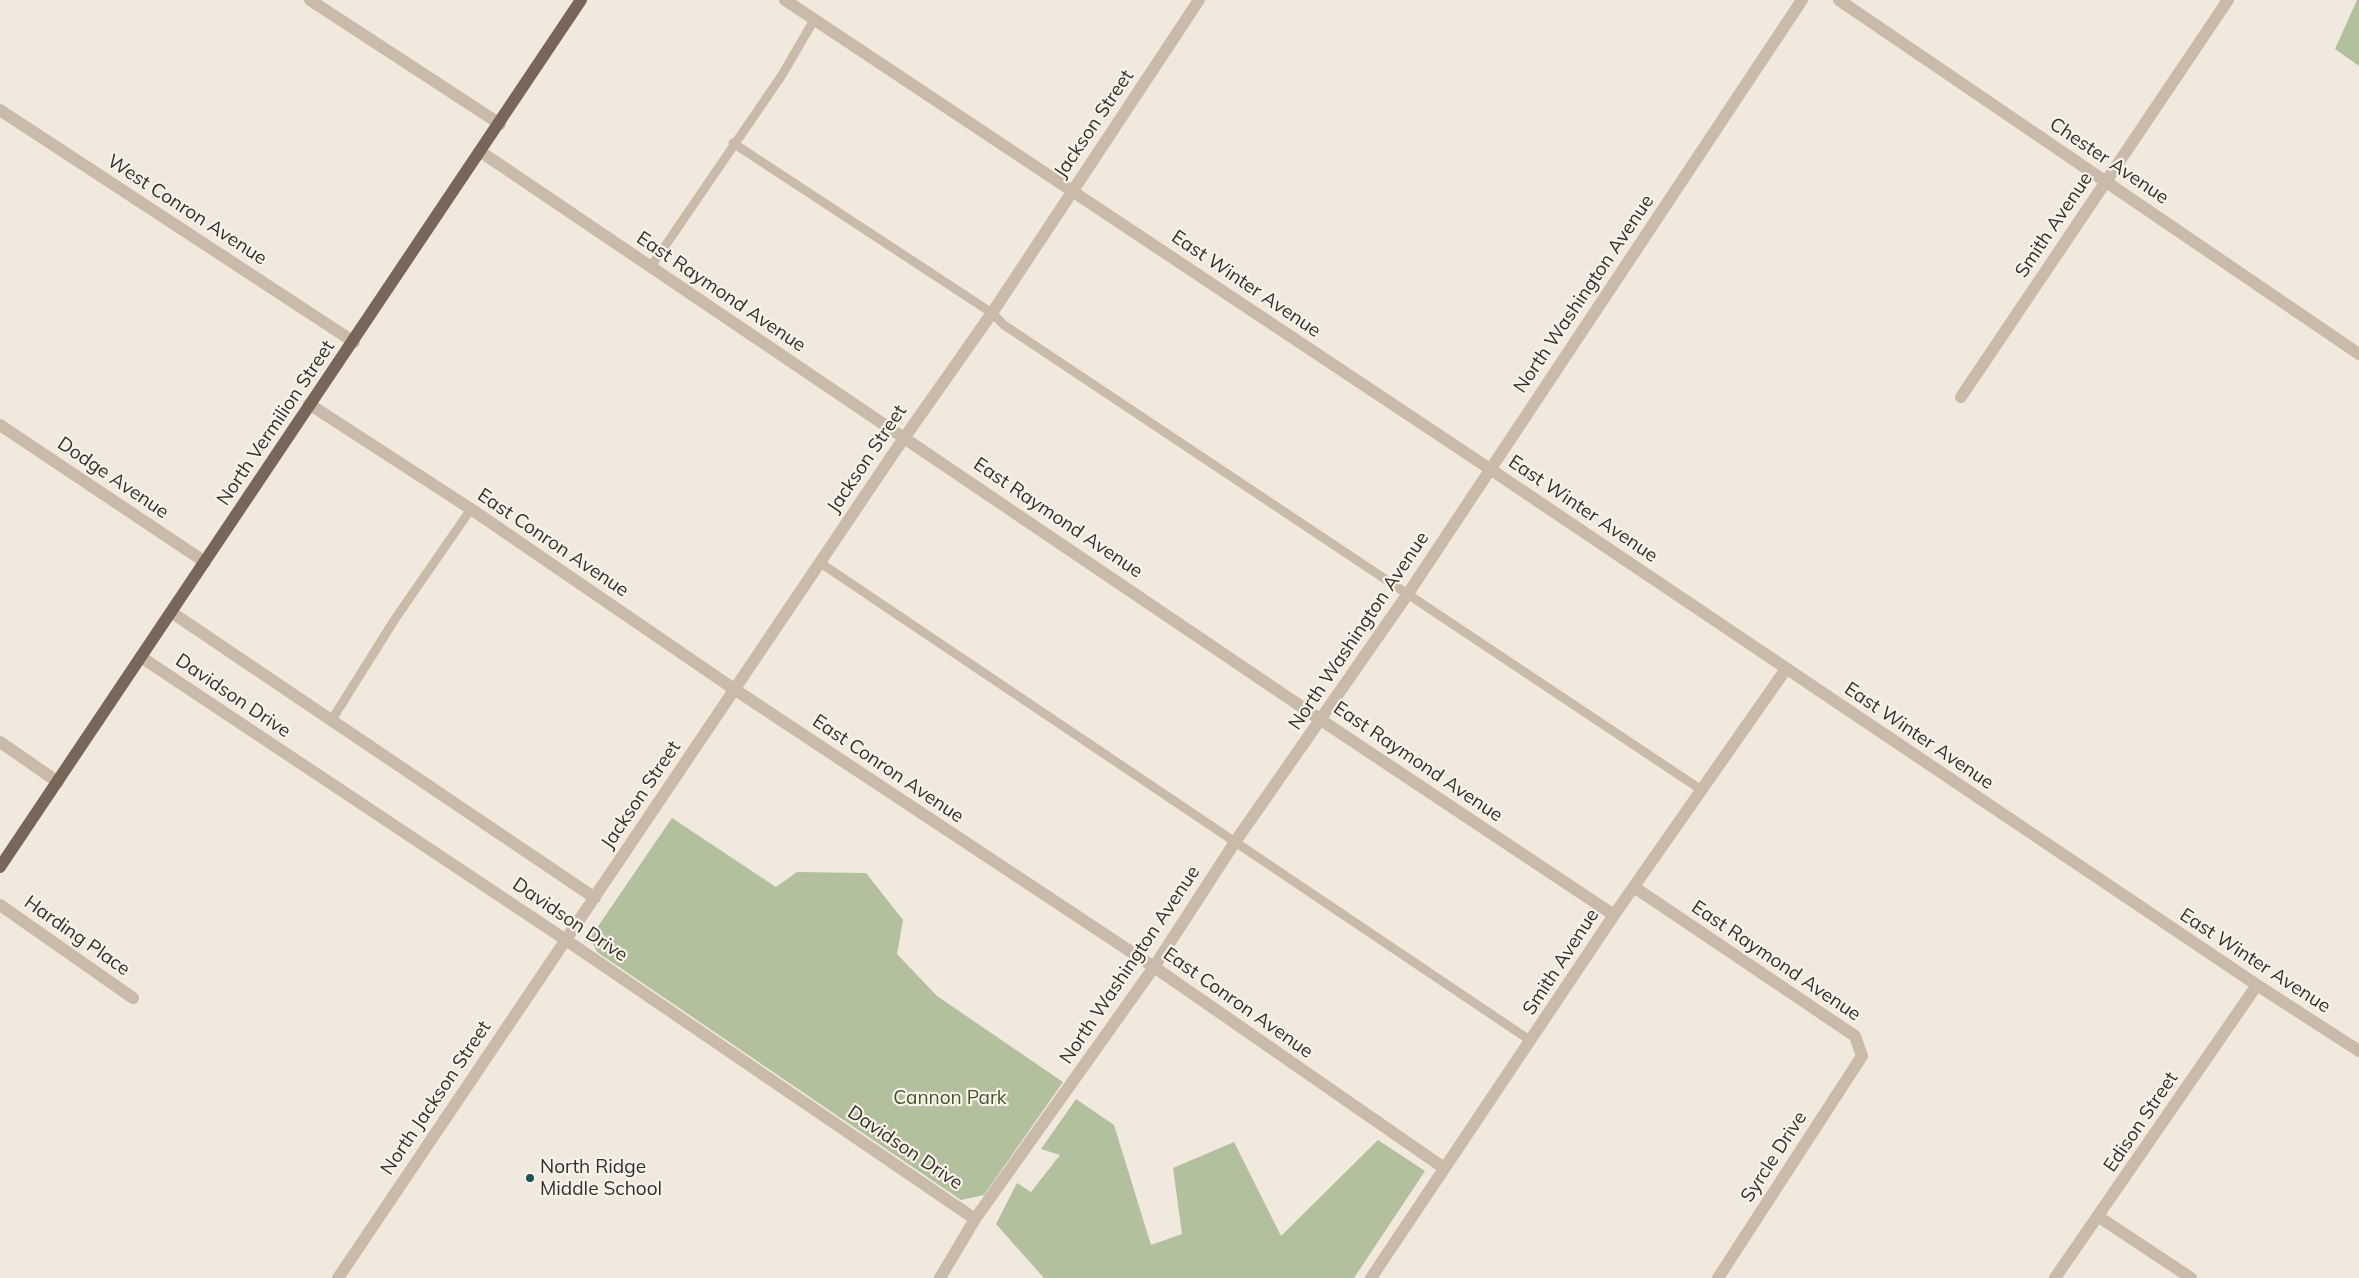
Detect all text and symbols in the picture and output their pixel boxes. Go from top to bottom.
street label: Jackson Street [1049,66,1139,182]
street label: Chester Avenue [2045,113,2173,209]
street label: West Conron Avenue [103,150,271,270]
street label: Smith Avenue [2010,168,2098,282]
street label: North Washington Avenue [1509,191,1659,397]
street label: East Winter Avenue [1167,226,1325,342]
street label: East Raymond Avenue [632,227,810,357]
street label: North Vermilion Street [212,336,340,510]
street label: Jackson Street [822,401,912,517]
street label: Dodge Avenue [53,432,173,524]
street label: East Winter Avenue [1504,451,1662,567]
street label: East Raymond Avenue [969,453,1147,583]
street label: East Conron Avenue [473,484,633,602]
street label: North Washington Avenue [1284,528,1434,734]
street label: Davidson Drive [171,649,295,743]
street label: East Winter Avenue [1840,678,1998,794]
street label: East Raymond Avenue [1329,697,1507,827]
street label: East Conron Avenue [808,710,968,828]
street label: Jackson Street [596,737,686,853]
street label: North Washington Avenue [1055,862,1205,1068]
street label: Davidson Drive [508,873,632,967]
street label: Harding Place [20,891,134,981]
street label: East Raymond Avenue [1687,896,1865,1026]
street label: East Winter Avenue [2175,904,2335,1018]
street label: Smith Avenue [1518,905,1604,1019]
street label: East Conron Avenue [1159,943,1317,1063]
street label: North Jackson Street [376,1017,496,1179]
street label: Edison Street [2099,1068,2183,1176]
park label: Cannon Park [893,1087,1007,1109]
street label: Davidson Drive [843,1101,967,1195]
street label: Syrcle Drive [1736,1107,1812,1207]
place label: North Ridge Middle School [540,1156,662,1200]
marker: North Ridge Middle School [524,1172,536,1184]

